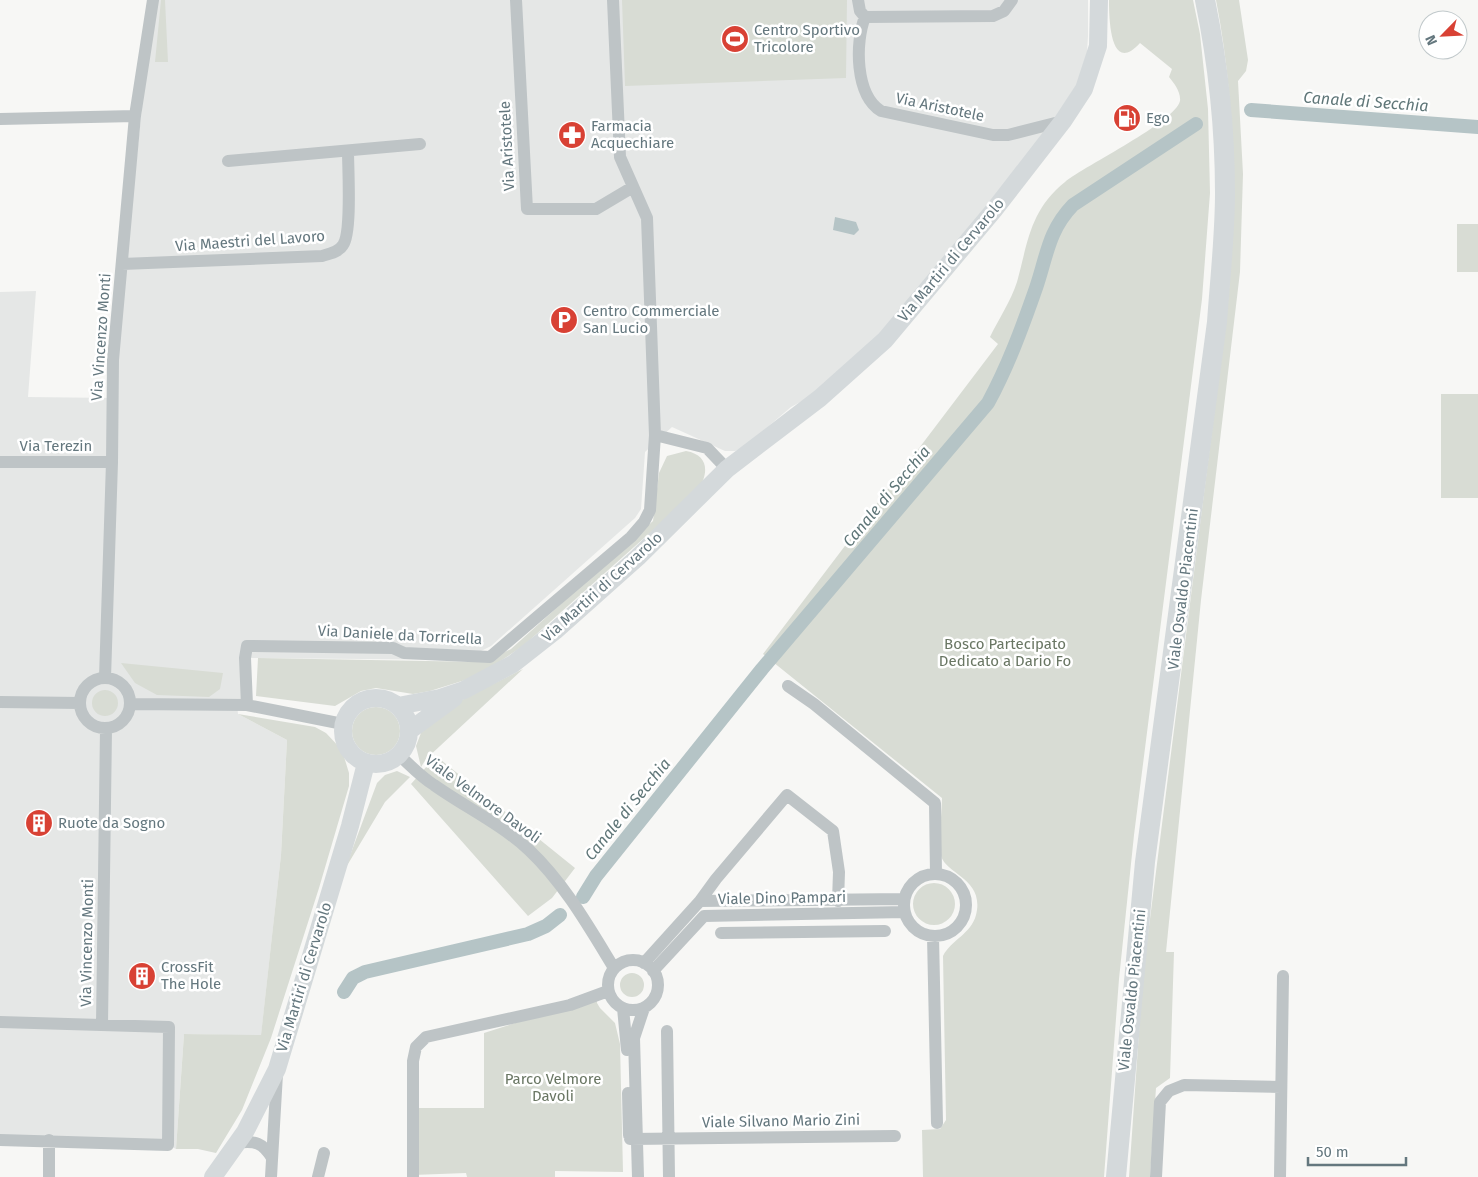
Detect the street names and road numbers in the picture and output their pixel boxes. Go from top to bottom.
street label: Via Aristotele [894,89,986,125]
street label: Via Aristotele [496,101,518,191]
street label: Via Martiri di Cervarolo [894,195,1008,325]
street label: Via Maestri del Lavoro [175,227,325,255]
street label: Via Vincenzo Monti [88,273,114,401]
street label: Via Terezin [20,437,92,455]
street label: Viale Osvaldo Piacentini [1164,507,1202,671]
street label: Via Martiri di Cervarolo [538,528,666,646]
street label: Via Daniele da Torricella [317,622,483,648]
street label: Viale Velmore Davoli [422,751,544,847]
street label: Via Vincenzo Monti [77,879,97,1007]
street label: Viale Dino Pampari [718,888,846,908]
street label: Via Martiri di Cervarolo [273,900,335,1054]
street label: Viale Osvaldo Piacentini [1115,908,1149,1072]
street label: Viale Silvano Mario Zini [702,1111,860,1131]

